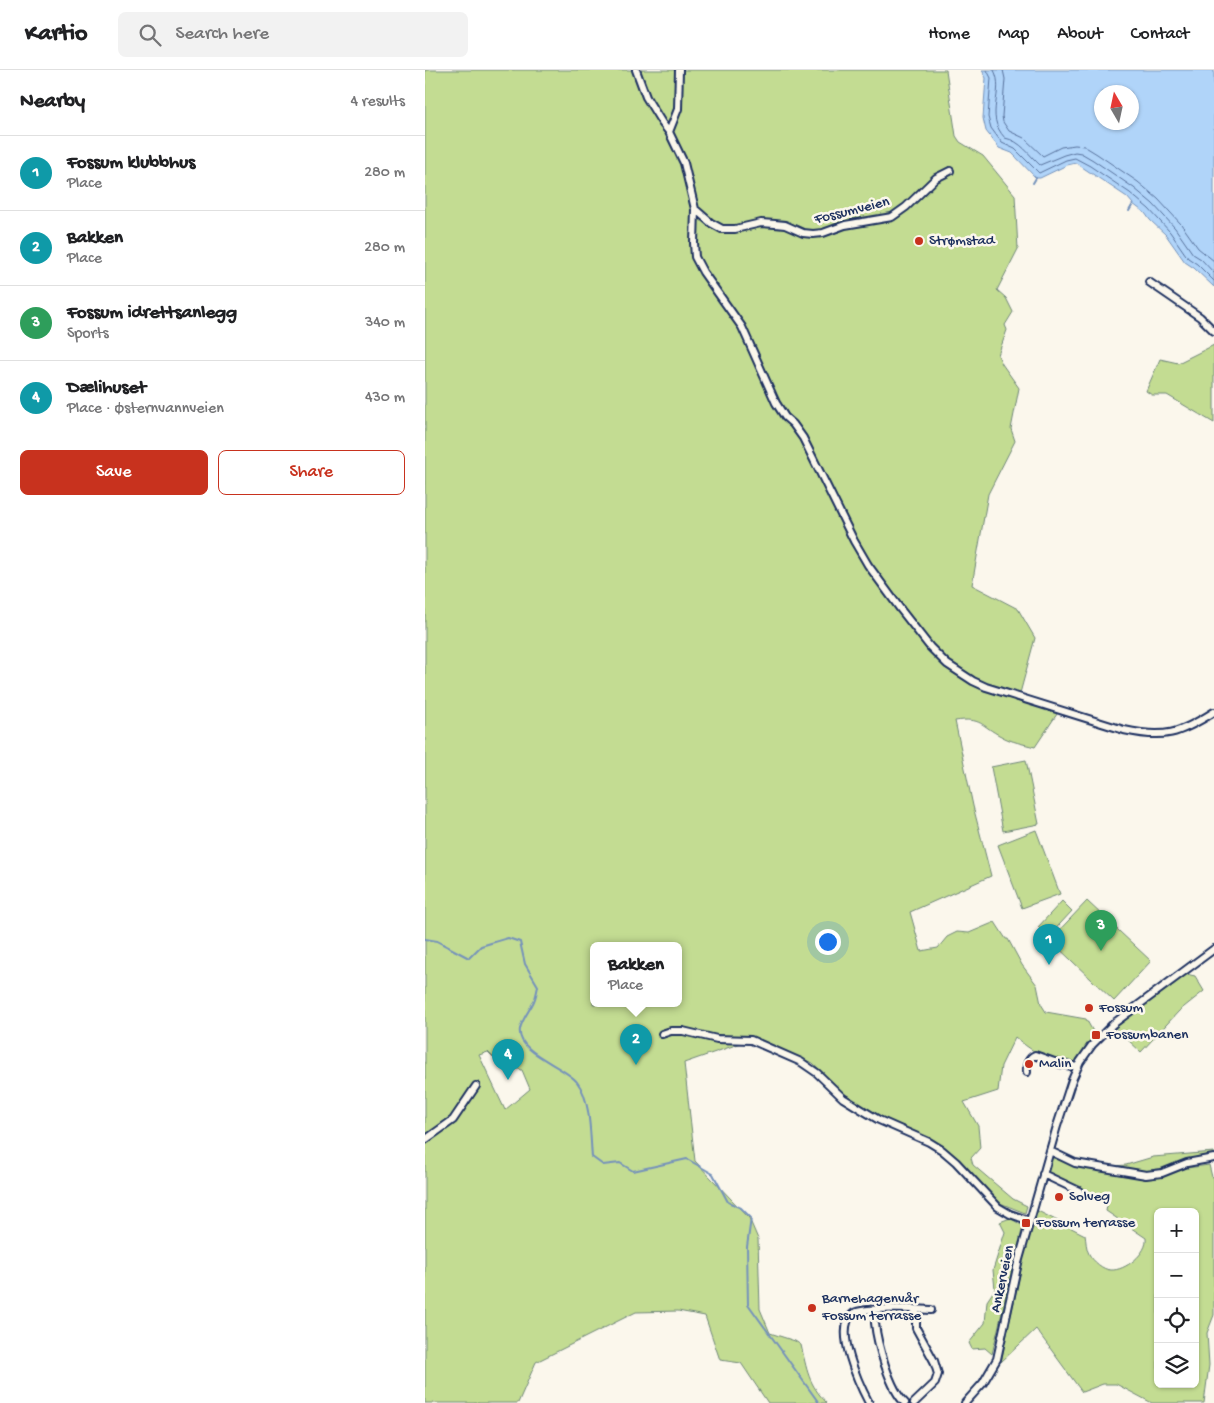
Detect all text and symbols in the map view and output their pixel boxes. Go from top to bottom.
search box [118,12,468,57]
text: Kartio [25,20,88,49]
icon: search [136,21,164,49]
text: Search here [176,23,269,46]
text: Home [928,24,970,45]
text: Map [998,24,1029,45]
text: About [1057,24,1103,45]
text: Contact [1131,24,1189,45]
north arrow [1094,85,1139,130]
text: Nearby [20,90,85,115]
text: 4 results [350,93,405,112]
text: Fossum klubbhus [67,152,195,175]
text: 1 [33,164,39,183]
text: 280 m [364,164,405,183]
text: Place [67,175,102,194]
street label: Fossumveien [812,193,891,229]
text: Bakken [67,227,123,250]
place label: Strømstad [929,232,996,250]
marker: Strømstad [913,235,925,247]
text: 2 [32,239,40,258]
text: 280 m [364,239,405,258]
text: Place [67,250,102,269]
text: Fossum idrettsanlegg [67,302,237,325]
text: 3 [32,314,40,333]
text: 340 m [365,314,405,333]
text: Sports [67,325,109,344]
text: Dælihuset [67,377,146,400]
text: 4 [32,389,40,408]
text: 430 m [365,389,405,408]
text: Place · Østernvannveien [67,400,224,419]
button: Save [20,450,208,495]
button: Share [218,450,405,495]
pin: 3 [1085,910,1117,951]
pin: 1 [1033,924,1065,965]
your location [815,929,841,955]
popup [590,942,682,1007]
text: Bakken [608,954,664,977]
text: Place [608,977,643,996]
place label: Fossum [1098,999,1144,1017]
marker: Fossum [1083,1002,1095,1014]
pin: 2 [620,1024,652,1065]
place label: Fossumbanen [1105,1026,1188,1044]
marker: Fossumbanen [1090,1029,1102,1041]
pin: 4 [492,1039,524,1080]
place label: Malin [1039,1055,1071,1073]
marker: Malin [1023,1058,1035,1070]
place label: Solveg [1069,1188,1110,1206]
marker: Solveg [1053,1191,1065,1203]
map controls [1154,1208,1199,1388]
button: + [1154,1208,1199,1253]
place label: Fossum terrasse [1035,1214,1136,1232]
marker: Fossum terrasse [1020,1217,1032,1229]
street label: Ankerveien [987,1244,1019,1314]
button: − [1154,1253,1199,1298]
place label: Barnehagenvår Fossum terrasse [821,1290,922,1325]
button: locate [1154,1298,1199,1343]
marker: Barnehagenvår Fossum terrasse [806,1302,818,1314]
button: layers [1154,1343,1199,1388]

